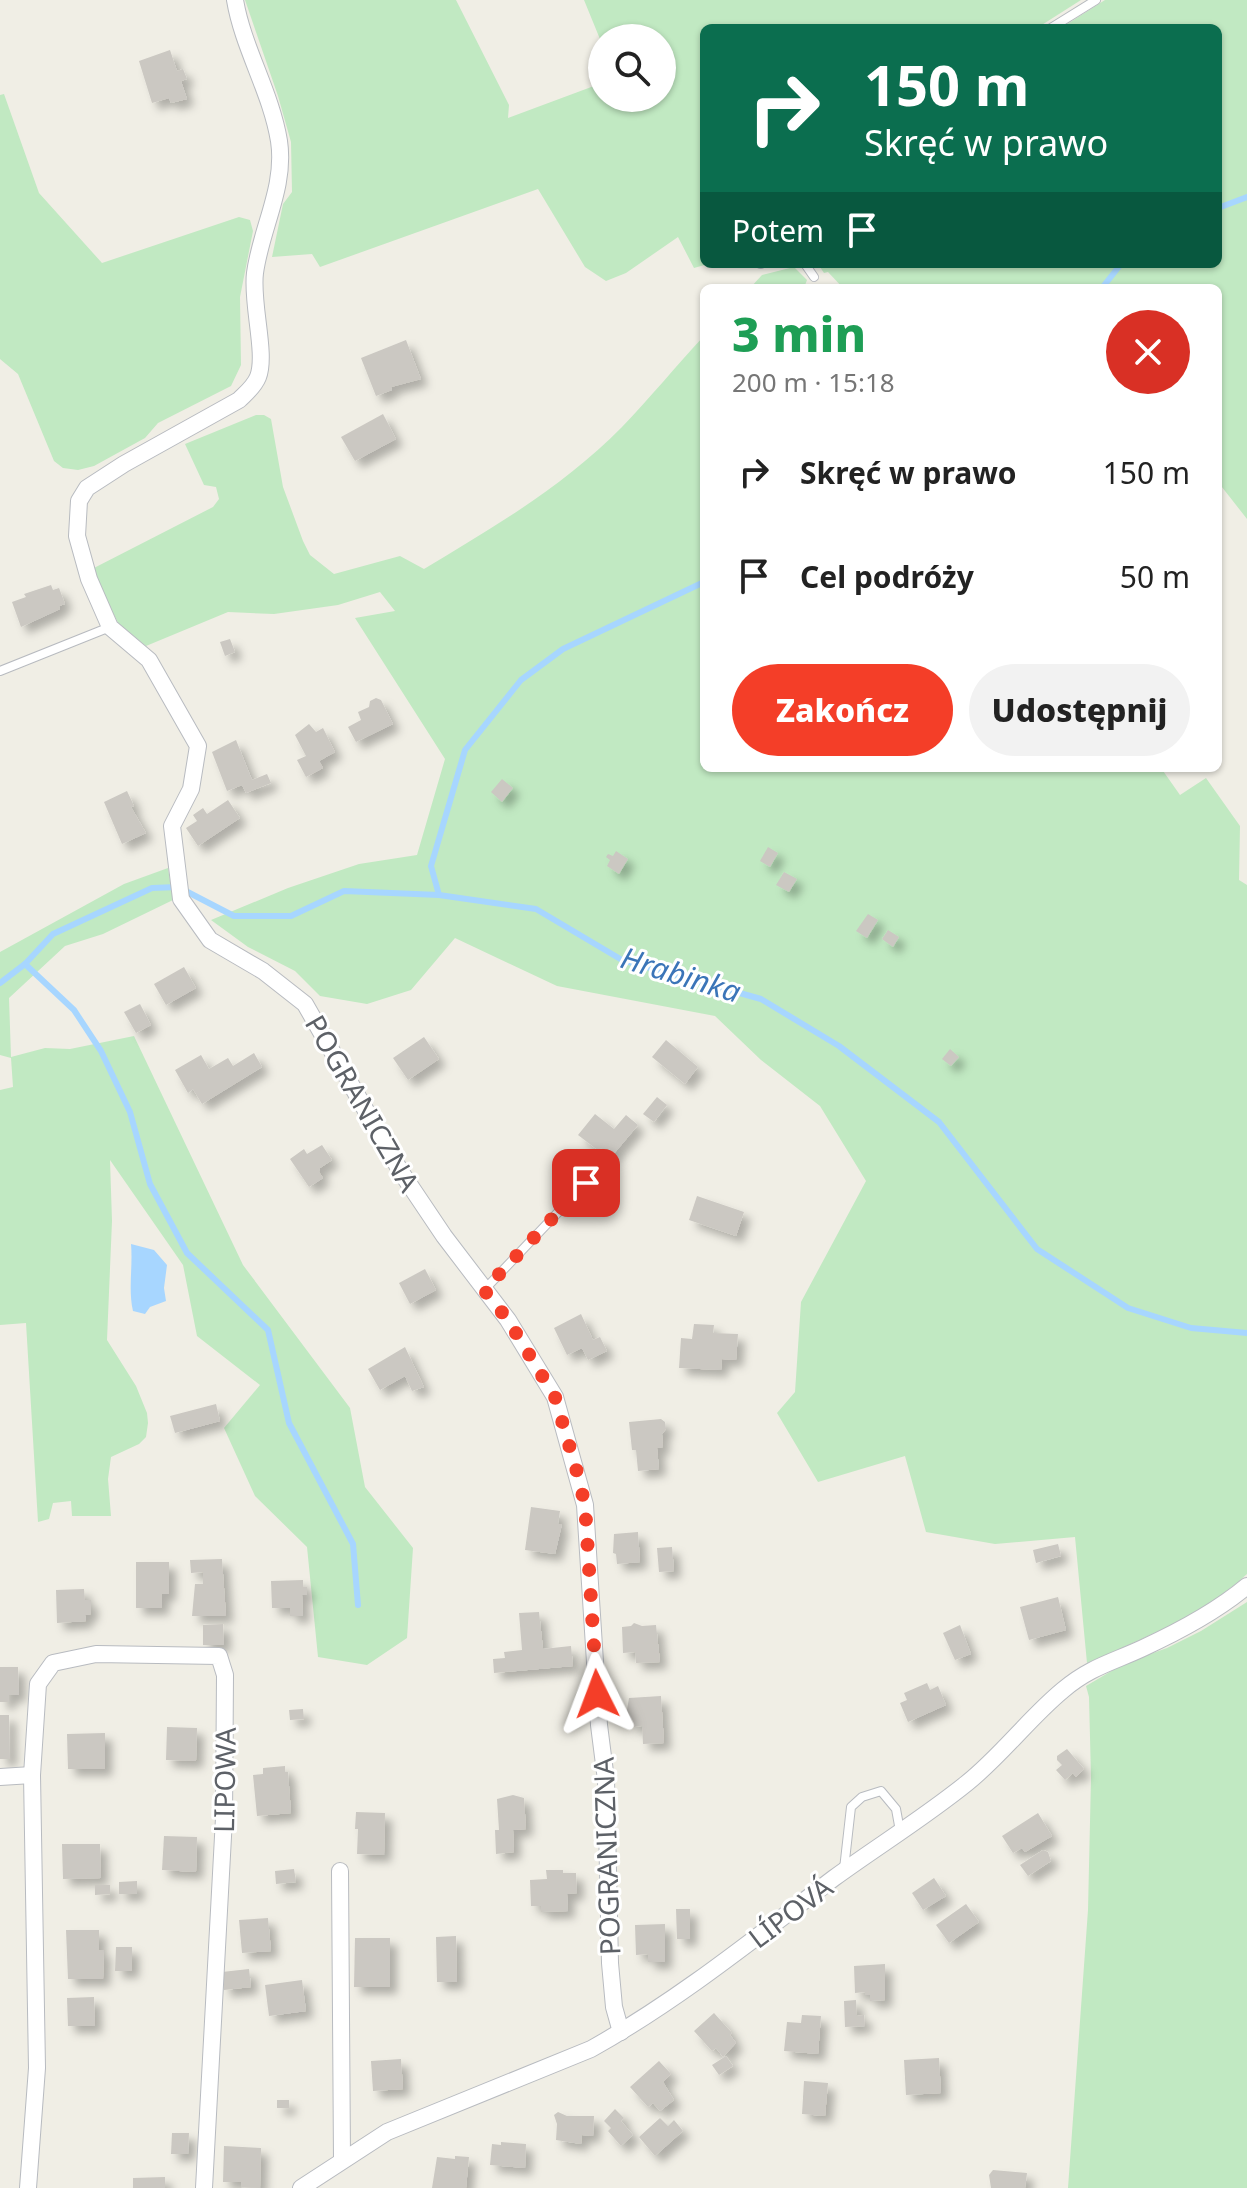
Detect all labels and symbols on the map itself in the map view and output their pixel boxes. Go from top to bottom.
water label: Hrabinka [616,936,746,1012]
street label: POGRANICZNA [297,1008,429,1198]
pin [552,1149,620,1217]
position arrow [555,1652,639,1736]
street label: LIPOWA [204,1727,244,1833]
street label: POGRANICZNA [584,1756,628,1956]
street label: LÍPOVÁ [740,1868,840,1956]

